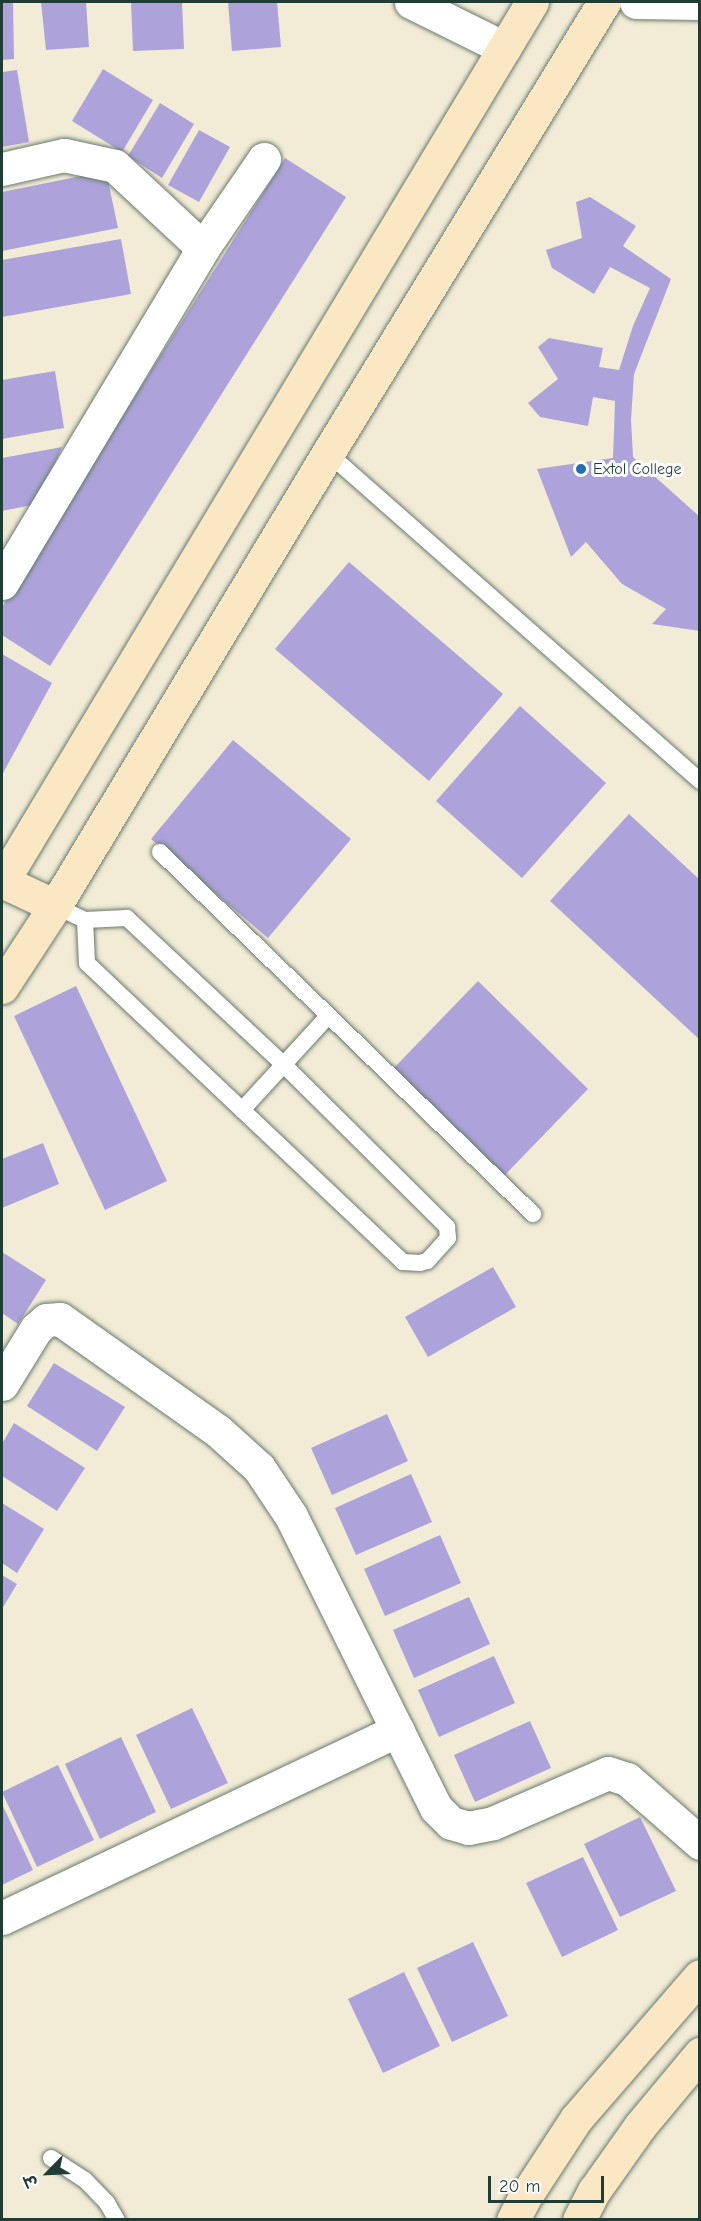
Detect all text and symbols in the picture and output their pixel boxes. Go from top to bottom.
place label: Extol College [593,459,681,479]
marker: Extol College [574,462,588,476]
north arrow [18,2143,78,2203]
scale bar [491,2164,606,2202]
text: उ [21,2172,42,2189]
text: 20 m [499,2176,540,2197]

